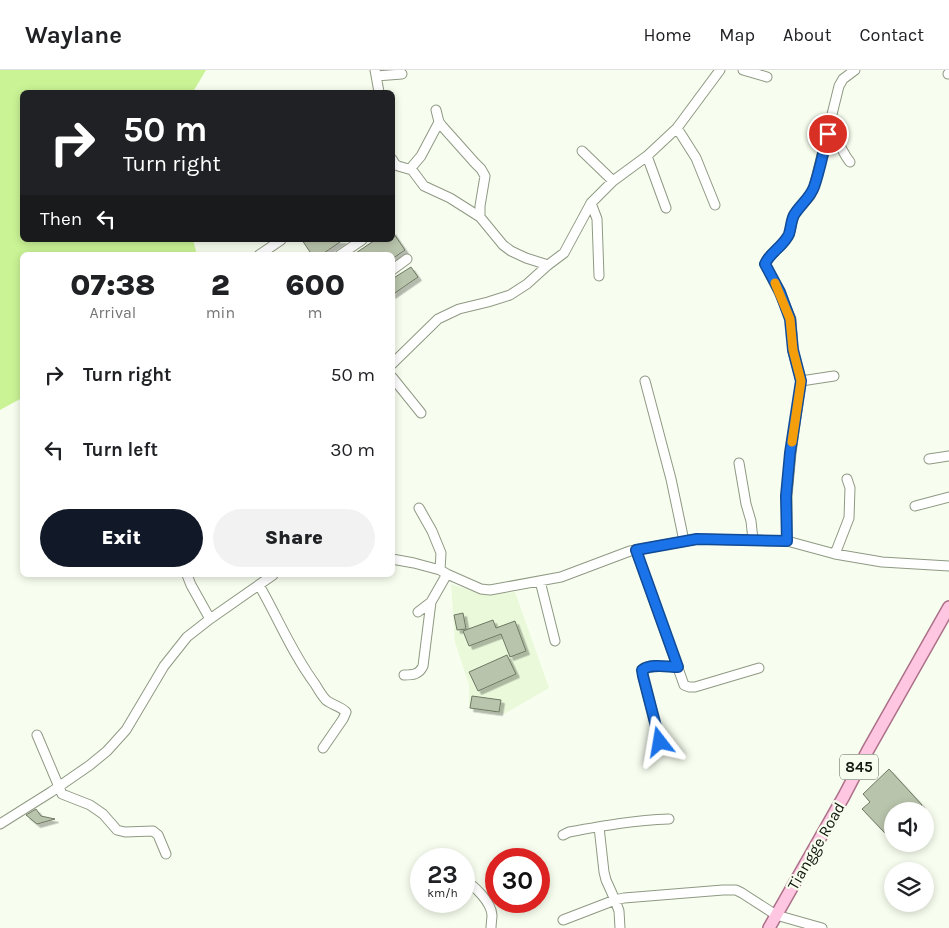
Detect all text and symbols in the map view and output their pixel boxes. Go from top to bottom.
text: Waylane [25,21,122,49]
text: Home [643,24,691,46]
text: Map [719,24,755,46]
text: About [783,24,832,46]
text: Contact [860,24,924,46]
text: 50 m [123,109,208,150]
icon: right [40,110,105,175]
pin [807,113,849,155]
icon: arrive [814,120,842,148]
text: Turn right [123,151,221,177]
icon: left [92,205,120,233]
text: Then [40,208,82,230]
text: 07:38 [70,267,156,303]
text: 2 [211,267,230,303]
text: 600 [285,267,345,303]
text: Arrival [89,303,136,322]
text: min [206,303,235,322]
text: m [308,303,323,322]
icon: right [40,361,68,389]
text: Turn right [83,364,172,386]
text: 50 m [331,364,375,386]
icon: left [40,436,68,464]
text: Turn left [83,439,158,461]
text: 30 m [330,439,375,461]
button: Exit [40,509,203,567]
button: Share [213,509,375,567]
position arrow [633,715,685,767]
road number: 845 [840,754,878,780]
street label: Tiangge Road [783,799,849,893]
map controls [884,802,934,912]
button: sound [884,802,934,852]
speed limit sign: 30 [485,848,550,913]
text: 23 [427,860,458,889]
button: layers [884,862,934,912]
text: km/h [427,886,458,900]

